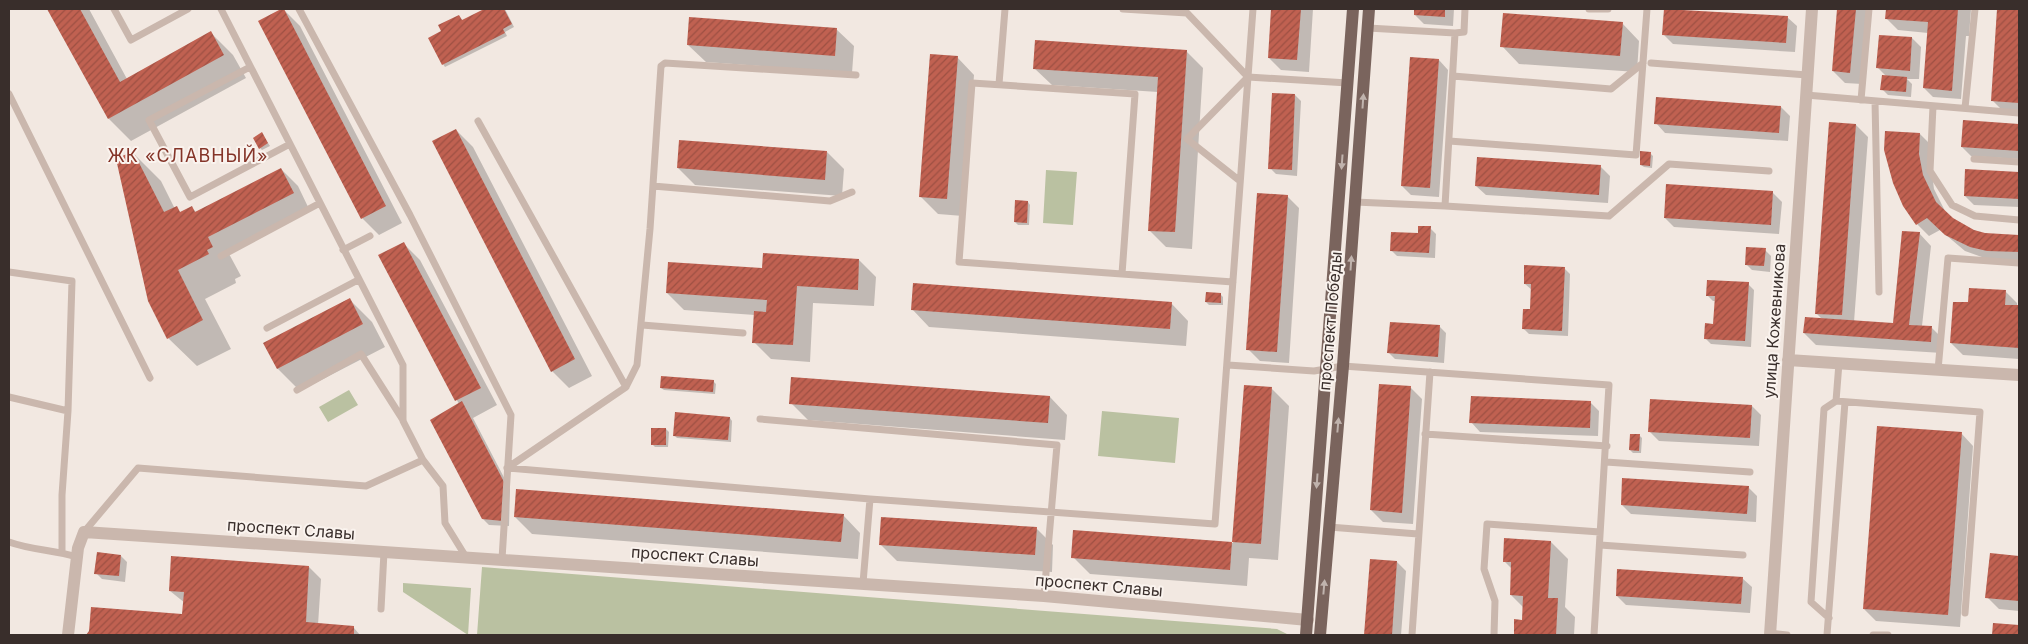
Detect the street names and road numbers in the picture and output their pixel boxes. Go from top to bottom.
street label: улица Кожевникова [1759,243,1789,399]
street label: проспект Победы [1314,251,1346,391]
street label: проспект Славы [226,515,356,543]
street label: проспект Славы [630,542,760,570]
street label: проспект Славы [1034,569,1164,601]

